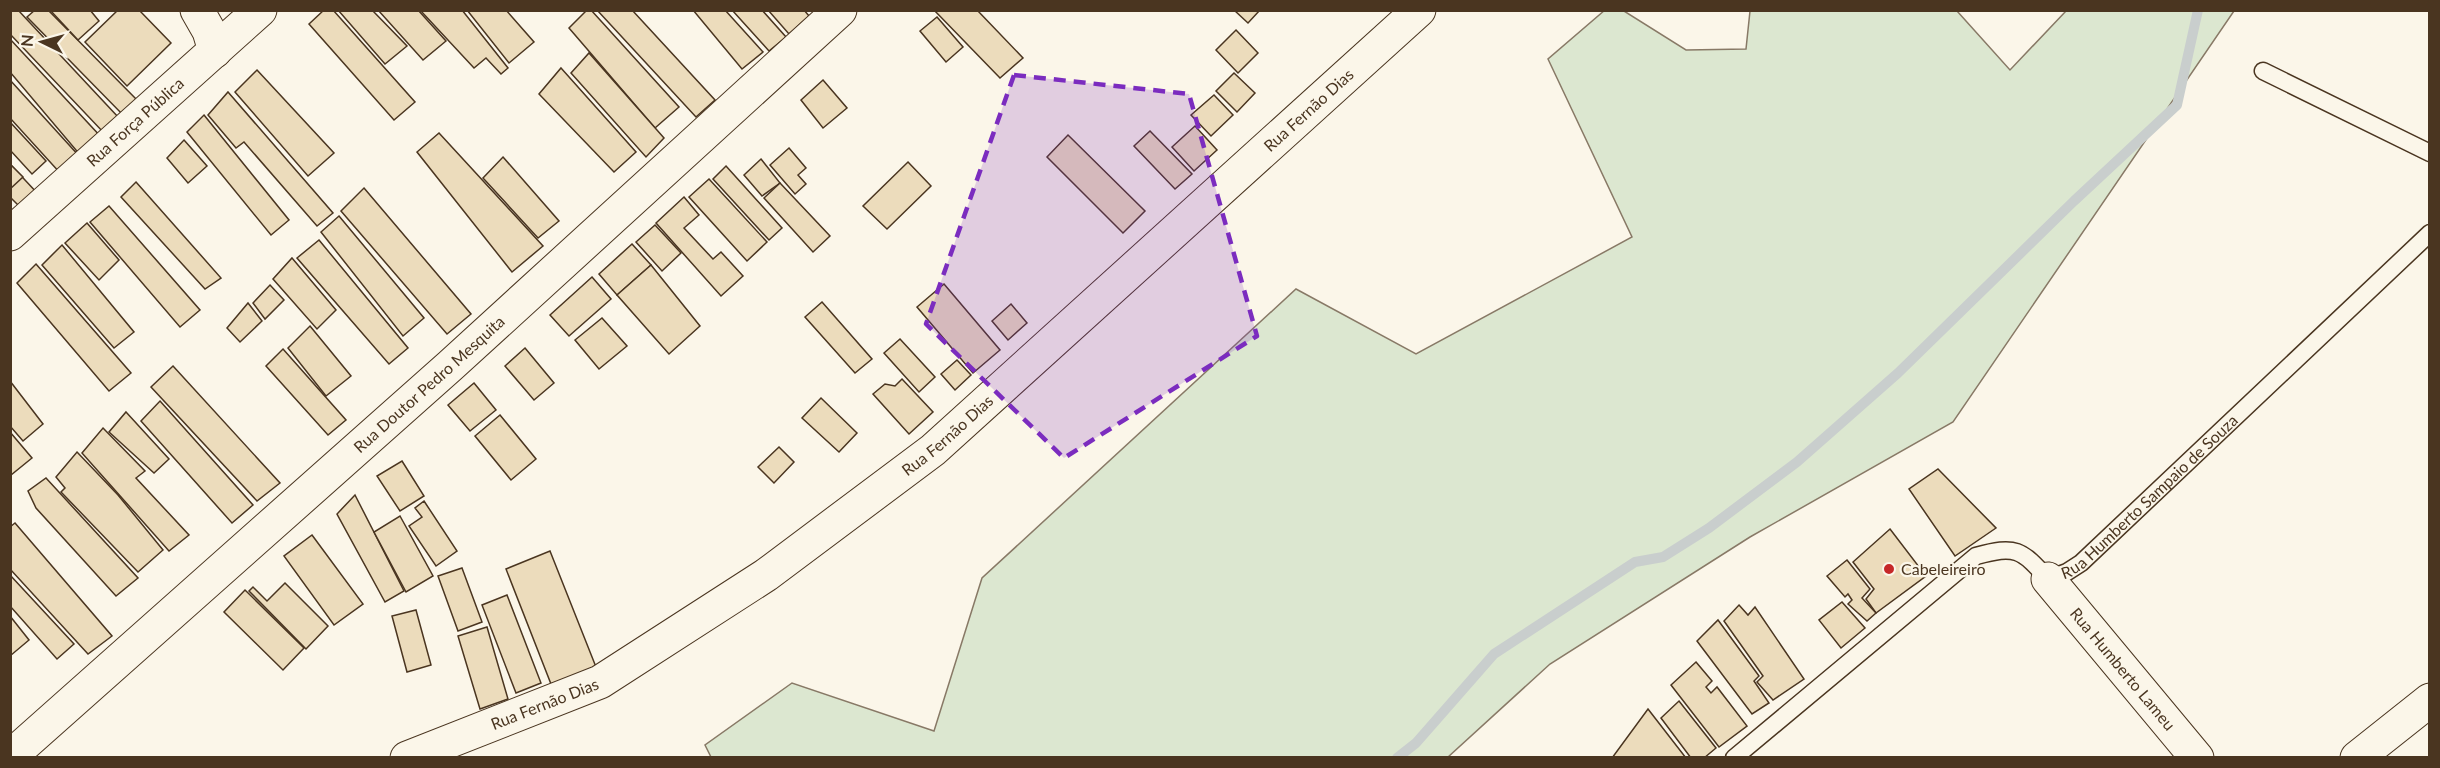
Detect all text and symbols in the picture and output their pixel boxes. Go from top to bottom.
north arrow [12,12,72,72]
text: N [17,34,37,48]
street label: Rua Fernão Dias [1259,64,1357,155]
street label: Rua Força Pública [82,73,187,170]
street label: Rua Doutor Pedro Mesquita [349,311,508,456]
street label: Rua Fernão Dias [898,390,997,479]
street label: Rua Humberto Sampaio de Souza [2058,410,2241,582]
place label: Cabeleireiro [1901,559,1985,578]
marker: Cabeleireiro [1882,562,1896,576]
street label: Rua Humberto Lameu [2067,603,2180,734]
street label: Rua Fernão Dias [488,674,601,733]

